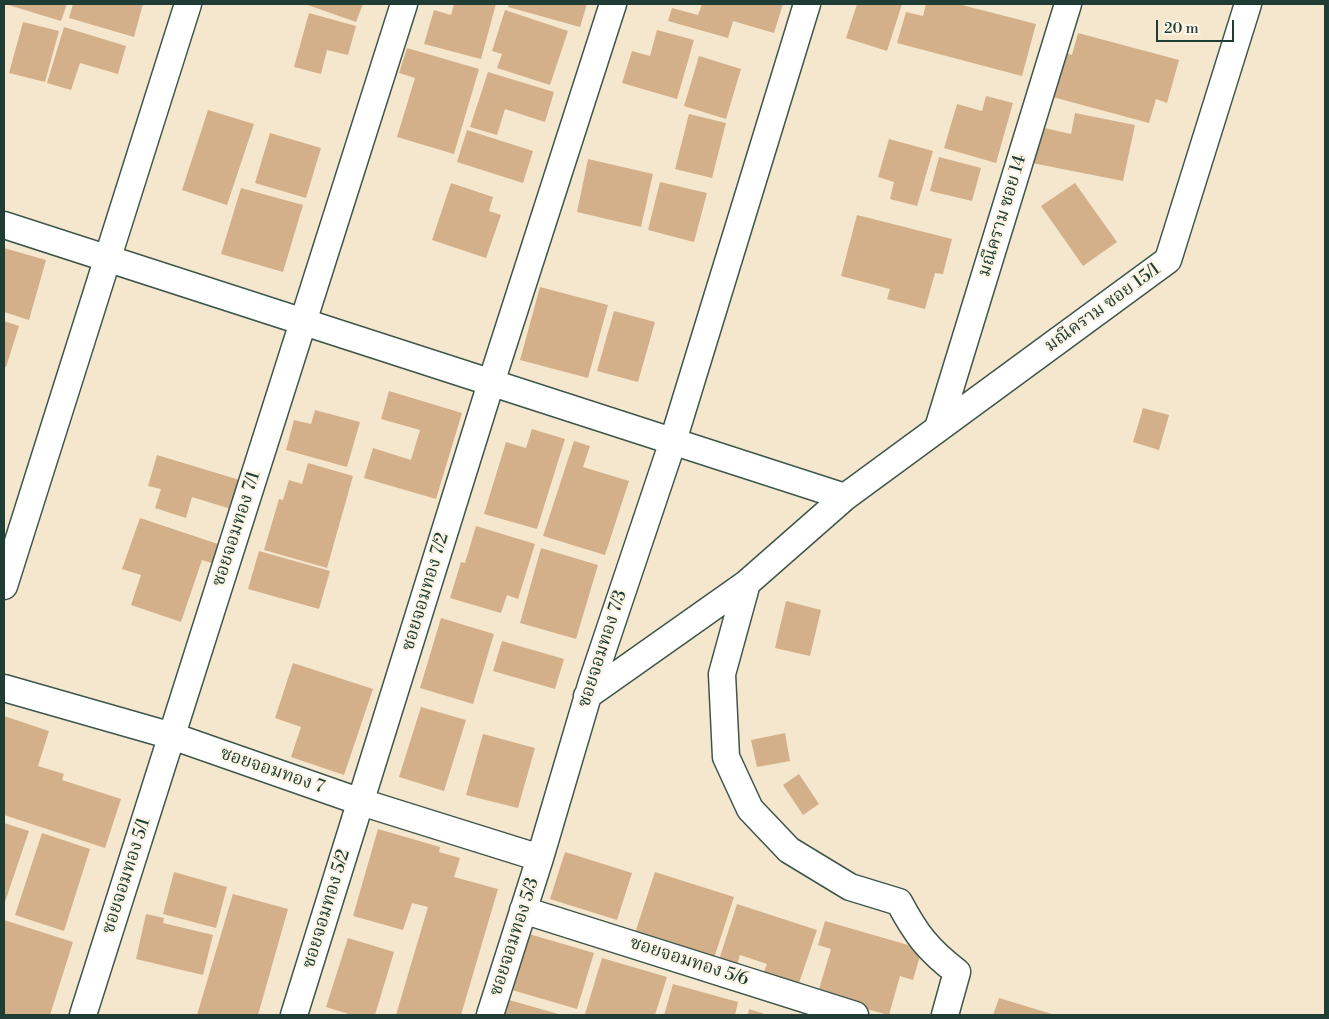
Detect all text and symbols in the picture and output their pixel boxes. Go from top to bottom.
scale bar [1159,10,1236,42]
text: 20 m [1164,19,1199,38]
street label: มณีคราม ซอย 14 [974,152,1032,280]
street label: มณีคราม ซอย 15/1 [1041,259,1165,357]
street label: ซอยจอมทอง 7/1 [208,469,266,589]
street label: ซอยจอมทอง 7/2 [398,530,454,654]
street label: ซอยจอมทอง 7/3 [574,588,632,710]
street label: ซอยจอมทอง 7 [217,743,327,799]
street label: ซอยจอมทอง 5/1 [98,815,156,937]
street label: ซอยจอมทอง 5/2 [299,847,355,971]
street label: ซอยจอมทอง 5/3 [486,875,544,999]
street label: ซอยจอมทอง 5/6 [627,933,751,991]

